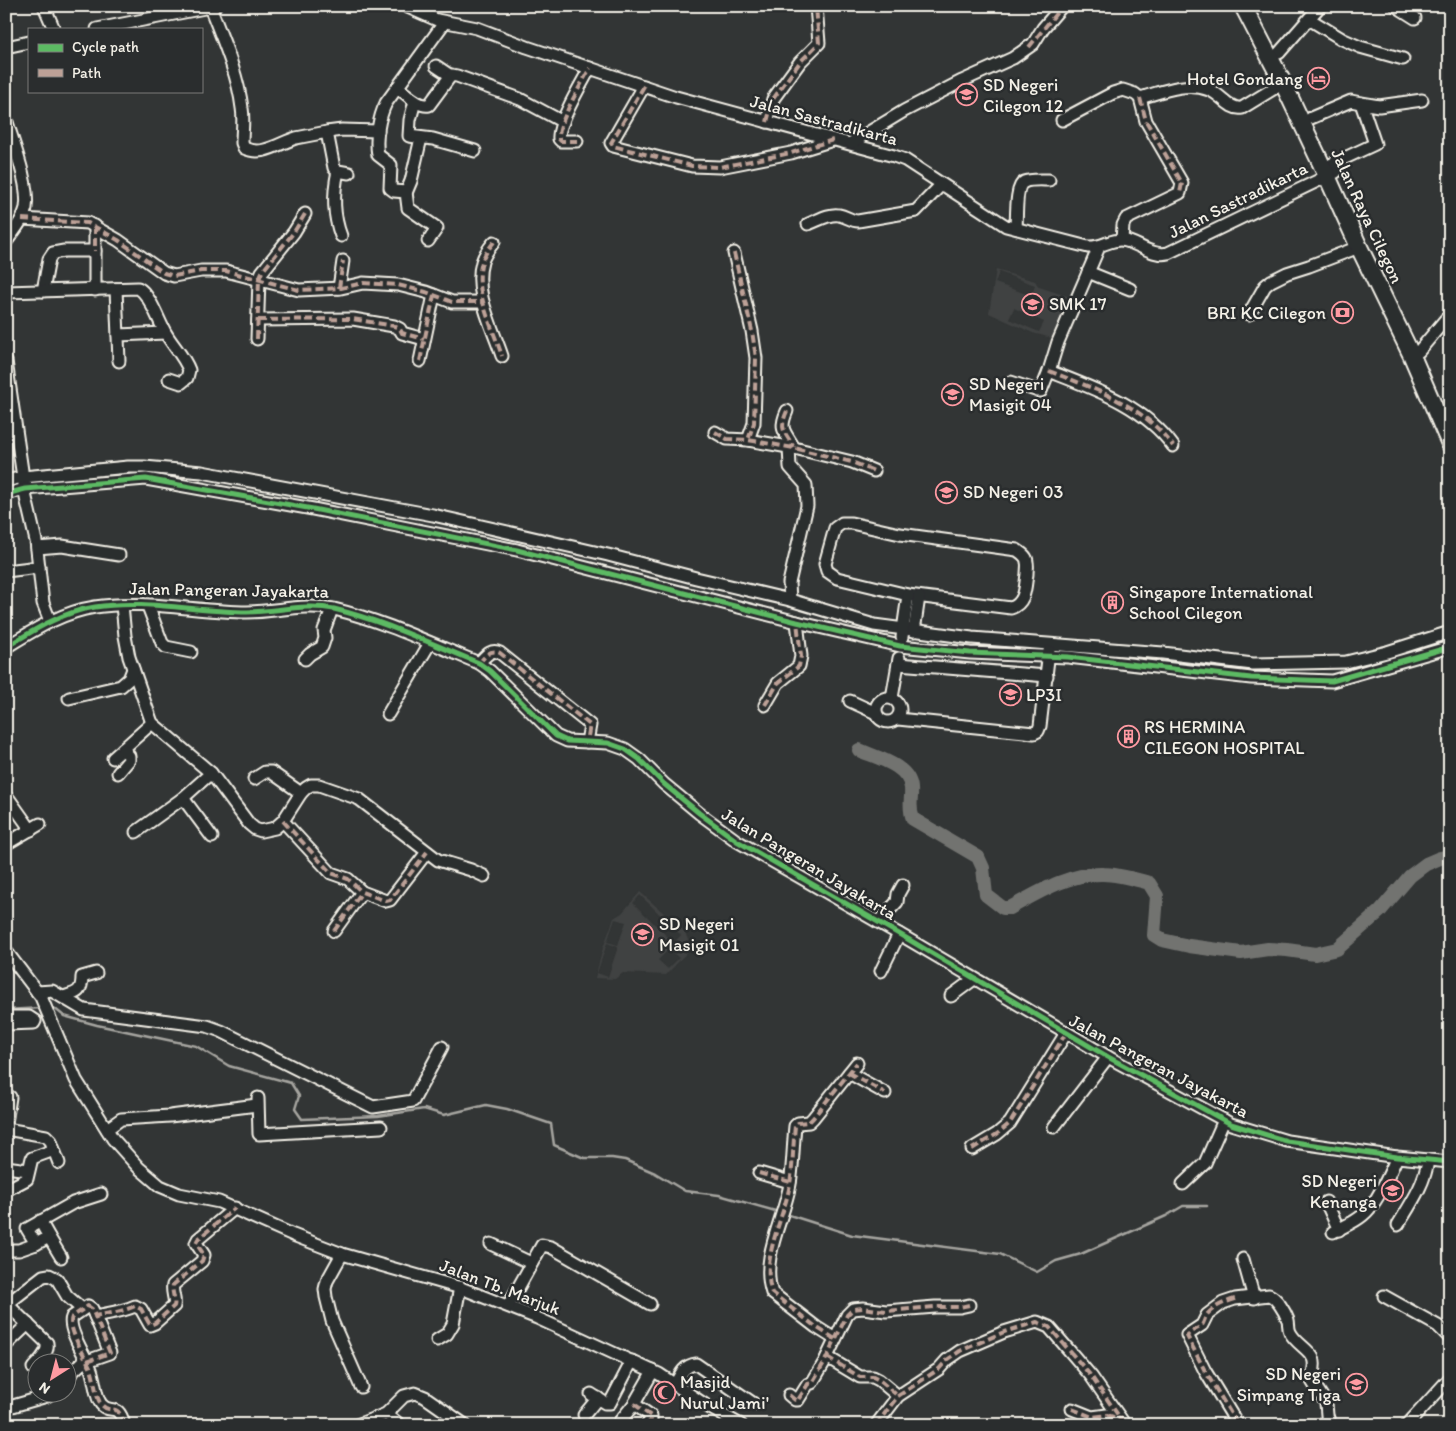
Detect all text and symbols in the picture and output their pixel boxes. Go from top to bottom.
legend [28,28,202,92]
text: Cycle path [72,38,139,56]
text: Path [72,64,101,82]
hotel icon: Hotel Gondang [1307,67,1331,91]
place label: Hotel Gondang [1187,68,1304,90]
place label: SD Negeri Cilegon 12 [983,74,1064,117]
school or university icon: SD Negeri Cilegon 12 [955,83,979,107]
street label: Jalan Sastradikarta [748,90,901,150]
street label: Jalan Raya Cilegon [1326,145,1408,287]
street label: Jalan Sastradikarta [1165,157,1312,243]
school or university icon: SMK 17 [1021,292,1045,316]
place label: SMK 17 [1049,293,1107,315]
bank icon: BRI KC Cilegon [1330,301,1354,325]
place label: BRI KC Cilegon [1207,302,1326,324]
place label: SD Negeri Masigit 04 [969,373,1052,416]
school or university icon: SD Negeri Masigit 04 [941,382,965,406]
school or university icon: SD Negeri 03 [935,480,959,504]
place label: SD Negeri 03 [963,481,1064,503]
street label: Jalan Pangeran Jayakarta [129,577,330,603]
place label: Singapore International School Cilegon [1129,581,1313,624]
building icon: Singapore International School Cilegon [1101,590,1125,614]
school or university icon: LP3I [998,683,1022,707]
place label: LP3I [1026,684,1062,706]
place label: RS HERMINA CILEGON HOSPITAL [1144,716,1304,759]
building icon: RS HERMINA CILEGON HOSPITAL [1116,725,1140,749]
street label: Jalan Pangeran Jayakarta [718,803,901,925]
place label: SD Negeri Masigit 01 [659,913,739,956]
school or university icon: SD Negeri Masigit 01 [631,922,655,946]
street label: Jalan Pangeran Jayakarta [1065,1009,1253,1123]
place label: SD Negeri Kenanga [1302,1170,1378,1213]
school or university icon: SD Negeri Kenanga [1381,1179,1405,1203]
street label: Jalan Tb. Marjuk [437,1254,564,1320]
north arrow [28,1354,78,1404]
place label: SD Negeri Simpang Tiga [1237,1363,1342,1406]
place label: Masjid Nurul Jami' [680,1371,769,1414]
school or university icon: SD Negeri Simpang Tiga [1345,1372,1369,1396]
text: N [36,1378,53,1398]
mosque icon: Masjid Nurul Jami' [652,1380,676,1404]

